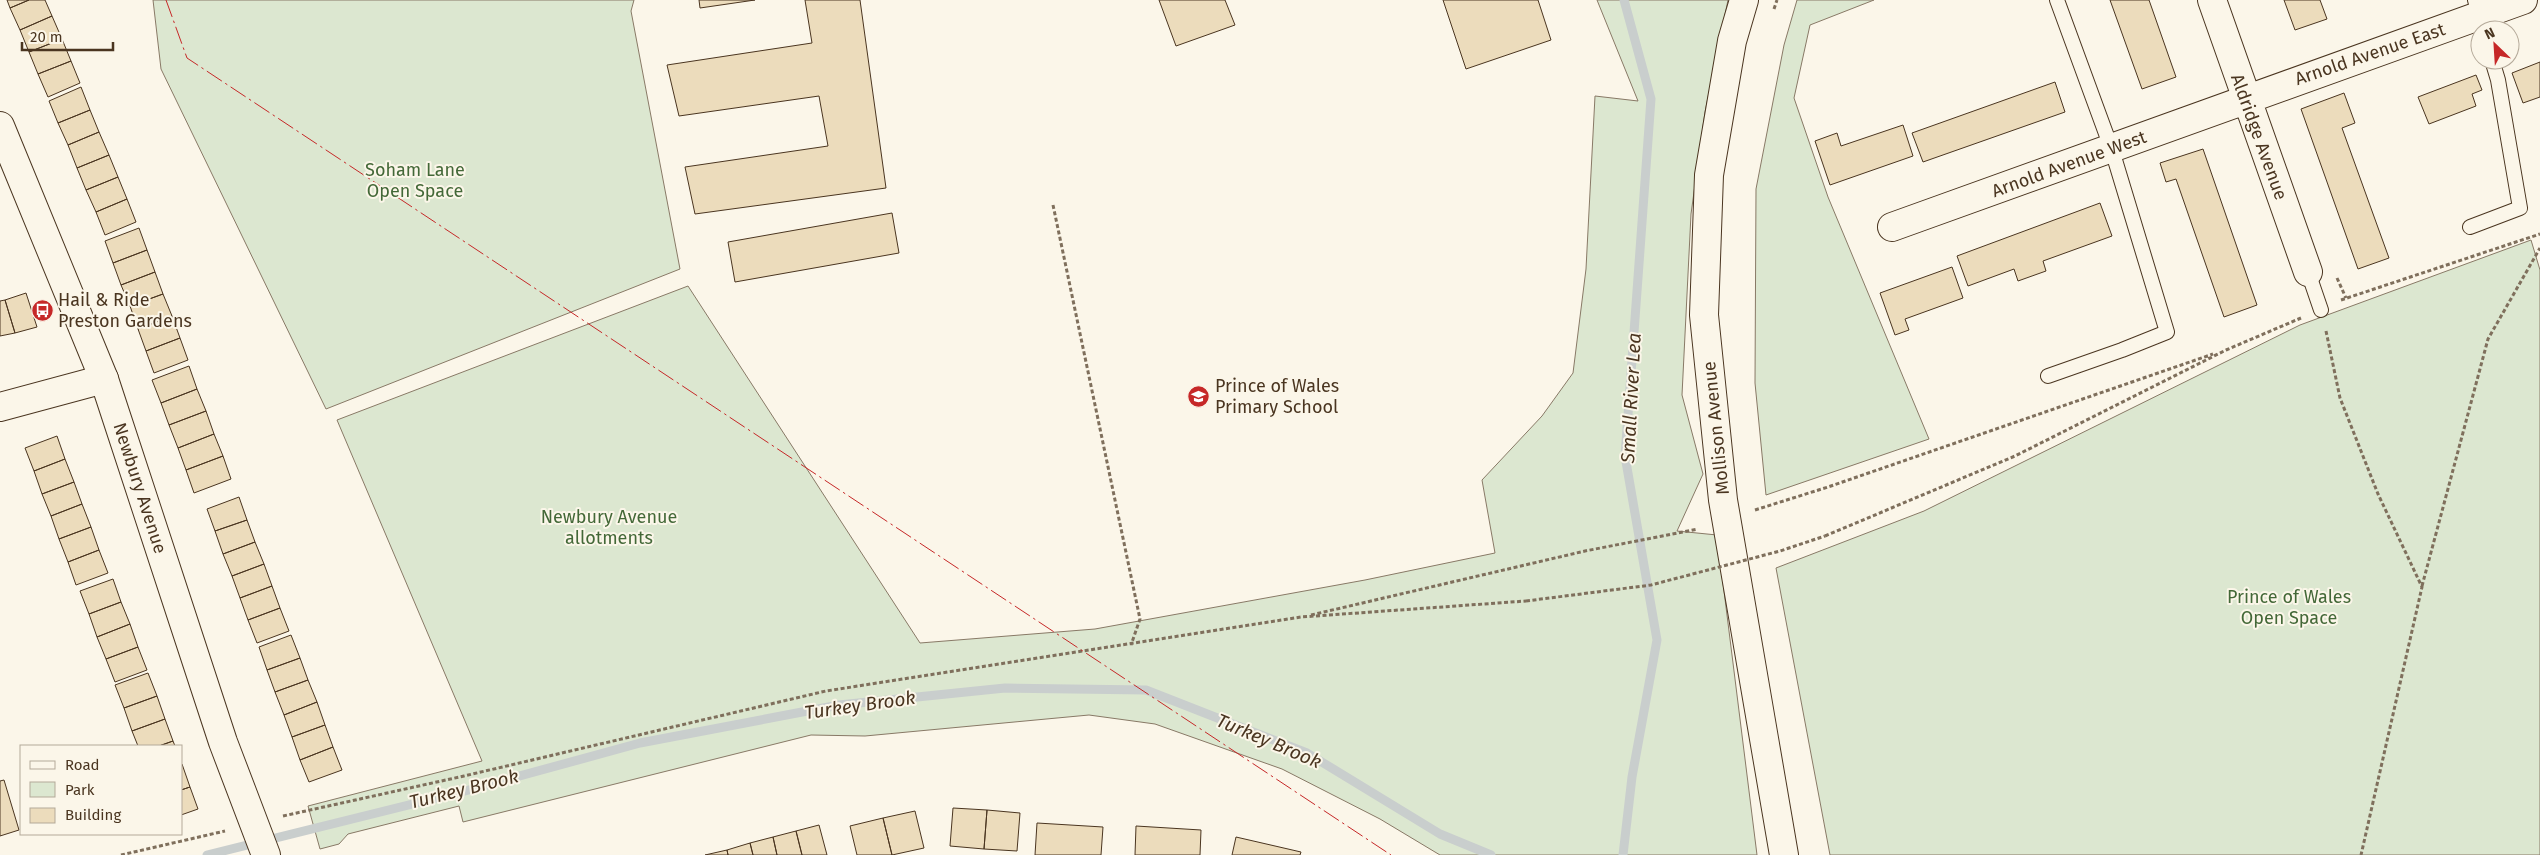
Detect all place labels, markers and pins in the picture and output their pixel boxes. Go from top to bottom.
place label: Hail & Ride Preston Gardens [58,289,192,332]
bus stop icon: Hail & Ride Preston Gardens [30,298,54,322]
place label: Prince of Wales Primary School [1215,375,1339,418]
school or university icon: Prince of Wales Primary School [1187,384,1211,408]

